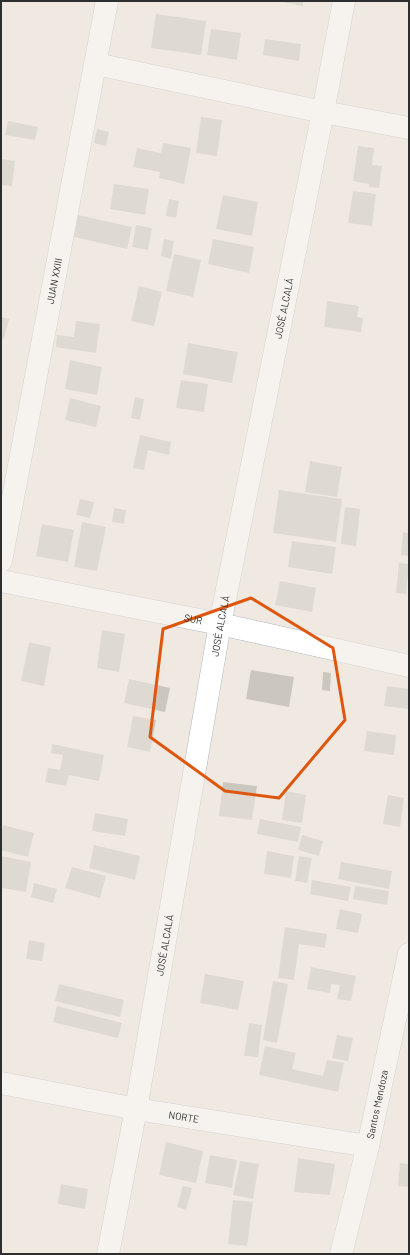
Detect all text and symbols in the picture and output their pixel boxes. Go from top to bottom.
street label: JUAN XXIII [44,257,64,305]
street label: JOSÉ ALCALÁ [272,277,296,340]
street label: JOSÉ ALCALÁ [208,594,232,657]
street label: SUR [183,611,204,626]
street label: JOSÉ ALCALÁ [153,914,176,977]
street label: Santos Mendoza [364,1069,390,1140]
street label: NORTE [168,1108,200,1125]

